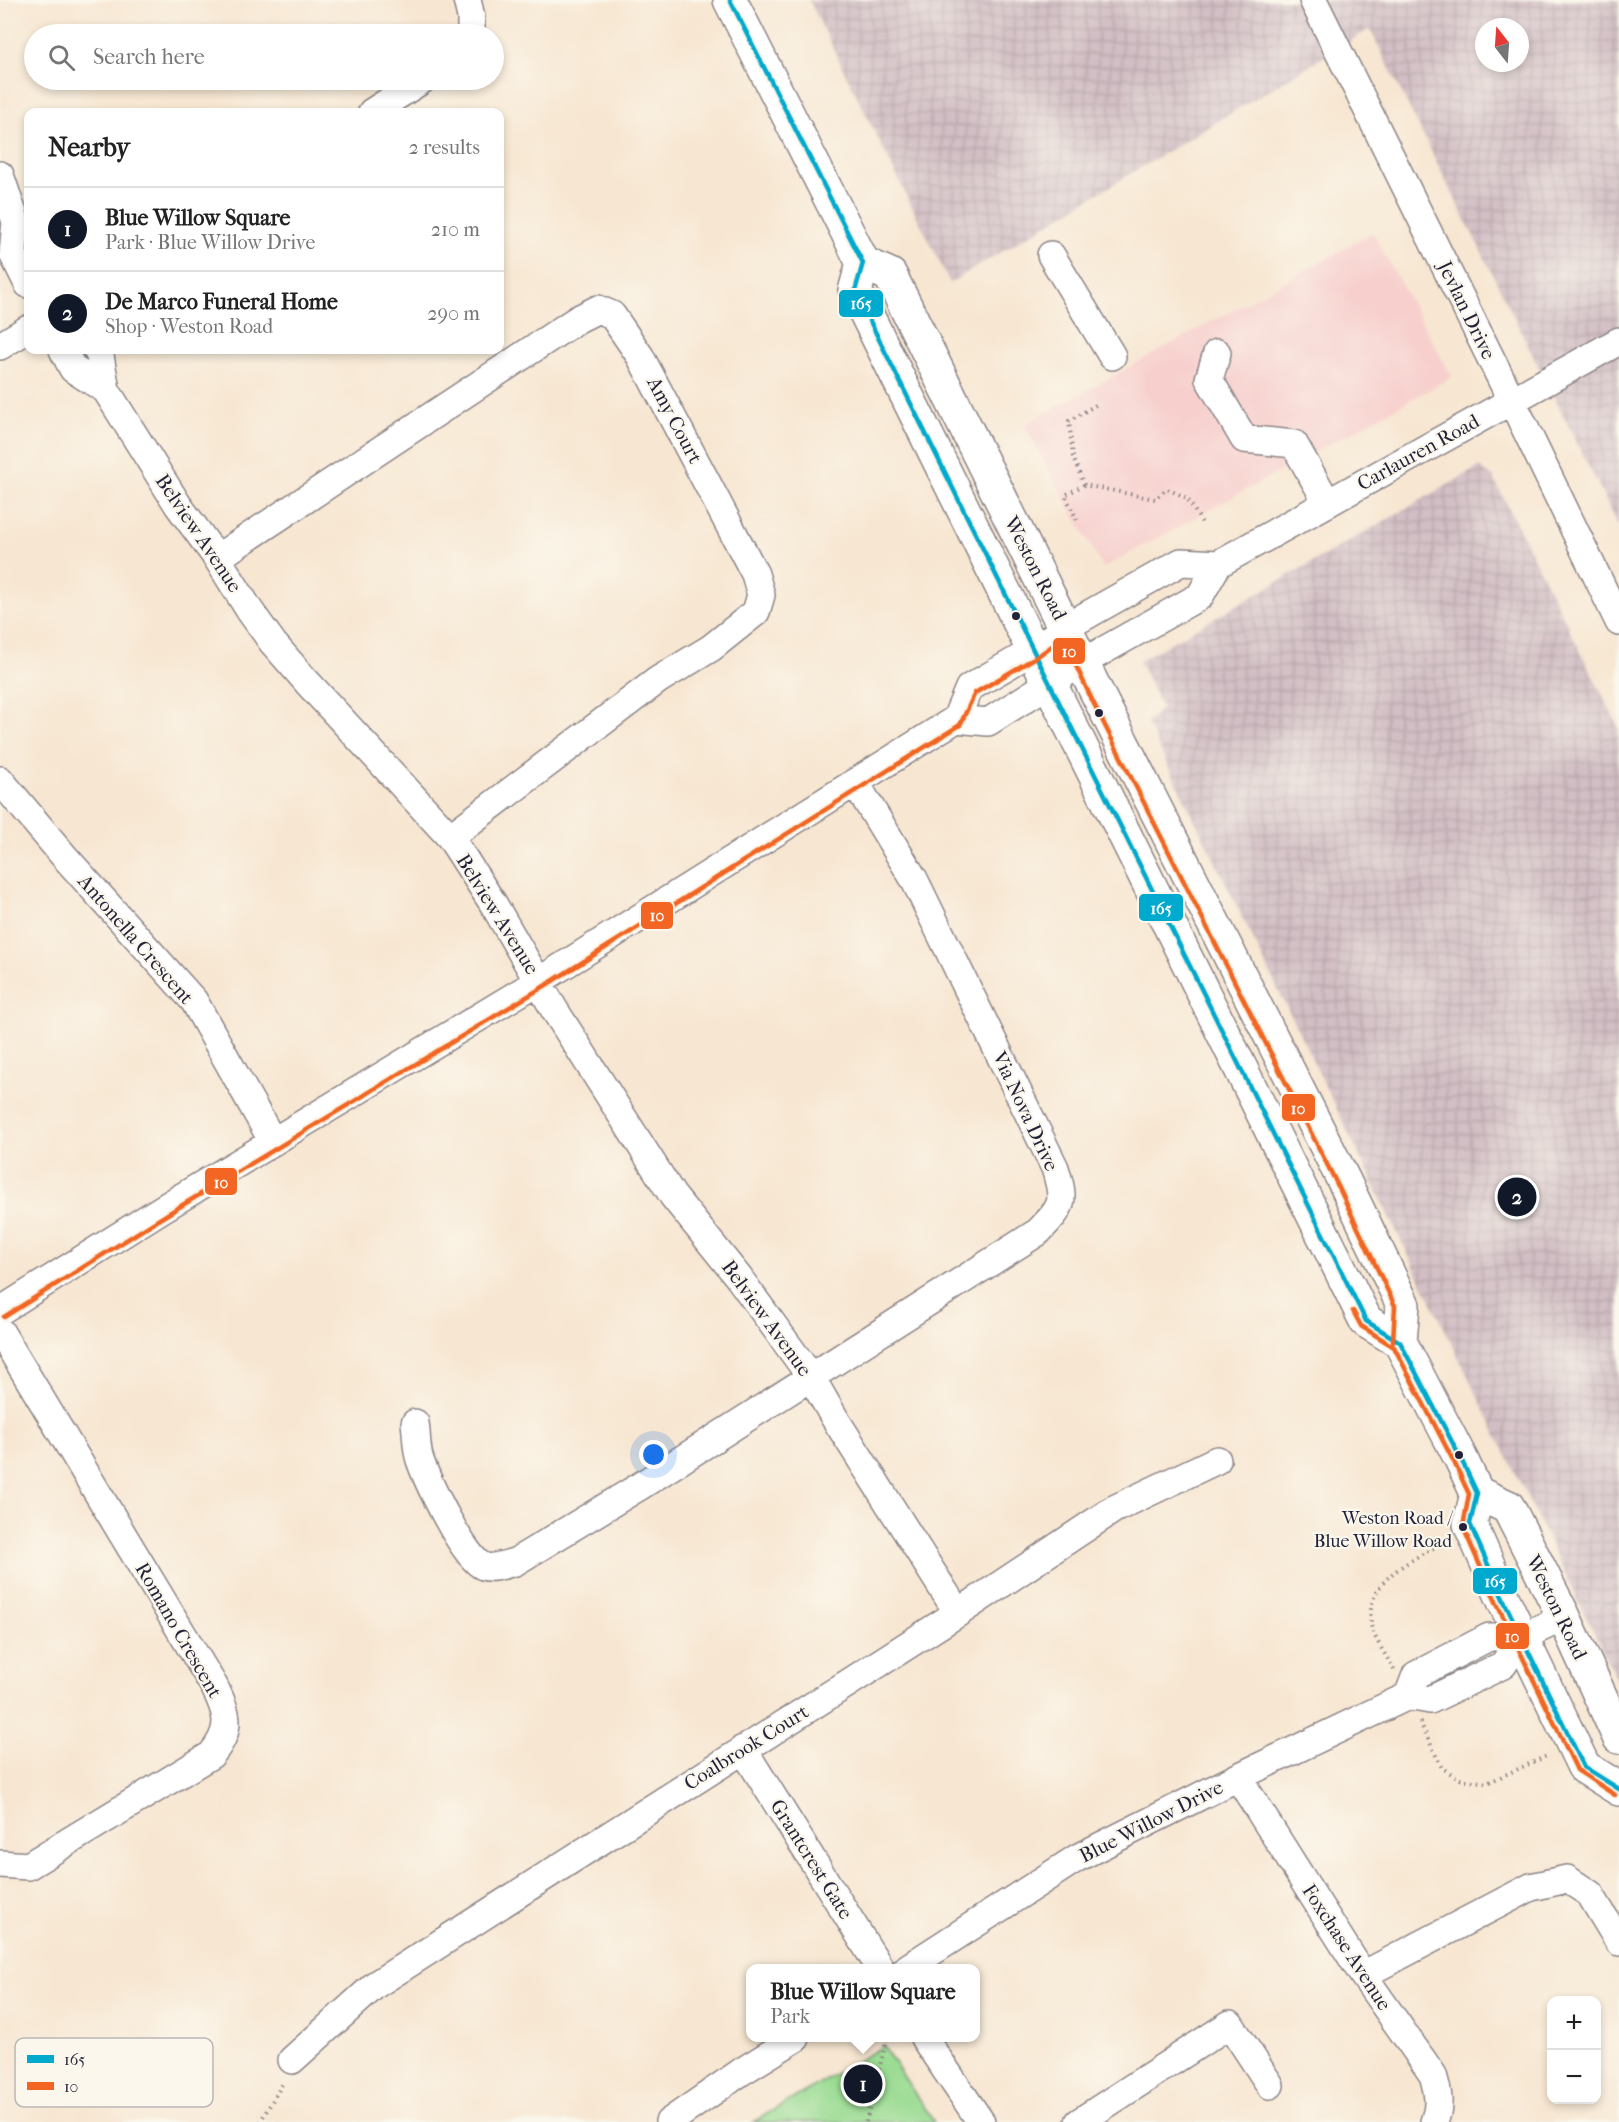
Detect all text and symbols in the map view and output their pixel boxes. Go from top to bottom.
north arrow [1475,18,1529,72]
search box [24,24,504,90]
icon: search [45,41,78,74]
text: Search here [93,44,205,70]
text: Nearby [48,132,130,163]
text: 2 results [409,136,480,159]
text: Blue Willow Square [105,205,291,231]
text: 1 [64,218,71,241]
text: 210 m [431,218,480,241]
text: Park · Blue Willow Drive [105,231,315,254]
street label: Jevlan Drive [1432,256,1500,363]
text: De Marco Funeral Home [105,289,338,315]
line badge: 165 [838,289,884,318]
text: 165 [850,294,872,313]
text: 2 [62,302,73,325]
text: 290 m [427,302,480,325]
text: Shop · Weston Road [105,315,273,338]
street label: Amy Court [642,372,707,467]
street label: Carlauren Road [1353,409,1484,495]
street label: Belview Avenue [151,470,247,597]
street label: Weston Road [999,512,1072,625]
unlabelled marker [1010,610,1022,622]
line badge: 10 [1052,637,1086,665]
text: 10 [1062,642,1076,661]
unlabelled marker [1093,707,1105,719]
street label: Belview Avenue [451,850,544,979]
street label: Antonella Crescent [73,869,198,1009]
line badge: 165 [1138,893,1184,922]
text: 165 [1150,899,1172,918]
line badge: 10 [640,901,674,930]
text: 10 [650,906,664,925]
street label: Via Nova Drive [987,1047,1063,1175]
line badge: 10 [1281,1093,1316,1122]
text: 10 [1291,1099,1305,1118]
line badge: 10 [204,1167,238,1196]
text: 10 [214,1173,228,1192]
pin: 2 [1498,1174,1537,1220]
street label: Belview Avenue [717,1256,816,1381]
your location [639,1440,668,1469]
unlabelled marker [1453,1449,1465,1461]
place label: Weston Road / Blue Willow Road [1314,1508,1454,1552]
marker: Weston Road / Blue Willow Road [1457,1521,1469,1533]
street label: Weston Road [1521,1550,1592,1664]
street label: Romano Crescent [130,1558,227,1702]
line badge: 165 [1472,1567,1518,1595]
text: 165 [1484,1572,1506,1591]
line badge: 10 [1495,1622,1530,1650]
text: 10 [1505,1627,1519,1646]
street label: Coalbrook Court [680,1700,813,1795]
street label: Blue Willow Drive [1076,1775,1227,1868]
street label: Grantcrest Gate [766,1795,858,1923]
street label: Foxchase Avenue [1297,1880,1396,2015]
popup [746,1964,980,2042]
text: Blue Willow Square [770,1979,956,2005]
map controls [1547,1996,1601,2104]
button: + [1547,1996,1601,2050]
text: Park [770,2005,810,2028]
legend [15,2038,213,2107]
text: 165 [64,2050,85,2069]
button: − [1547,2050,1601,2104]
pin: 1 [844,2062,882,2106]
text: 10 [64,2077,78,2096]

